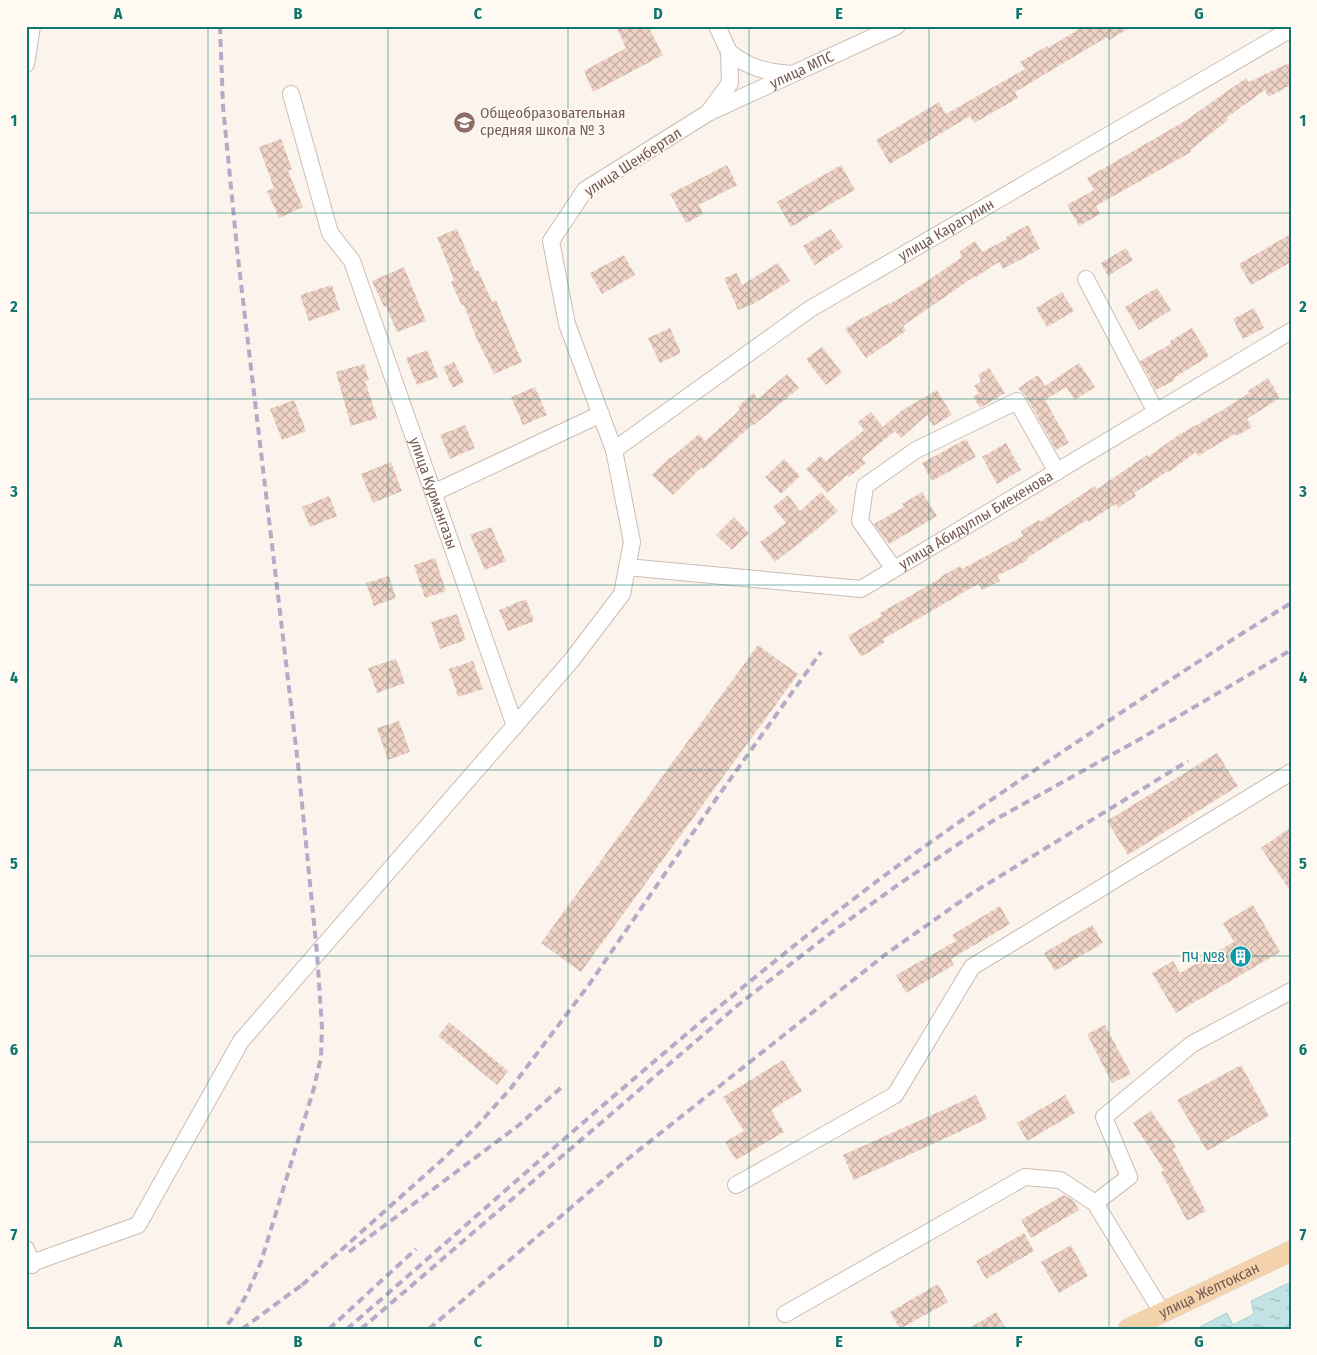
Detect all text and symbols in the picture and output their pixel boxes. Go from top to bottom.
text: A [113,4,123,23]
text: B [294,4,303,23]
text: C [474,4,483,23]
text: D [653,4,663,23]
text: E [835,4,843,23]
text: F [1015,4,1023,23]
text: G [1194,4,1204,23]
street label: улица МПС [767,47,837,92]
place label: Общеобразовательная средняя школа № 3 [480,104,626,139]
school or university icon: Общеобразовательная средняя школа № 3 [452,110,476,134]
text: 1 [11,111,17,130]
text: 1 [1300,111,1306,130]
street label: улица Шенбертал [581,124,685,200]
street label: улица Карагулин [895,195,997,265]
text: 2 [9,297,18,316]
text: 2 [1298,297,1307,316]
street label: улица Курмангазы [405,435,461,552]
street label: улица Абидуллы Биекенова [896,467,1056,573]
text: 3 [9,482,18,501]
text: 3 [1298,482,1307,501]
text: 4 [10,668,18,687]
text: 4 [1299,668,1307,687]
text: 5 [10,854,18,873]
text: 5 [1299,854,1307,873]
building icon: ПЧ №8 [1229,945,1253,969]
place label: ПЧ №8 [1182,948,1225,966]
text: 6 [10,1040,18,1059]
text: 6 [1299,1040,1307,1059]
text: 7 [11,1225,18,1244]
text: 7 [1300,1225,1307,1244]
street label: улица Желтоксан [1156,1258,1262,1322]
text: A [113,1332,123,1351]
text: B [294,1332,303,1351]
text: C [474,1332,483,1351]
text: D [653,1332,663,1351]
text: E [835,1332,843,1351]
text: F [1015,1332,1023,1351]
text: G [1194,1332,1204,1351]

